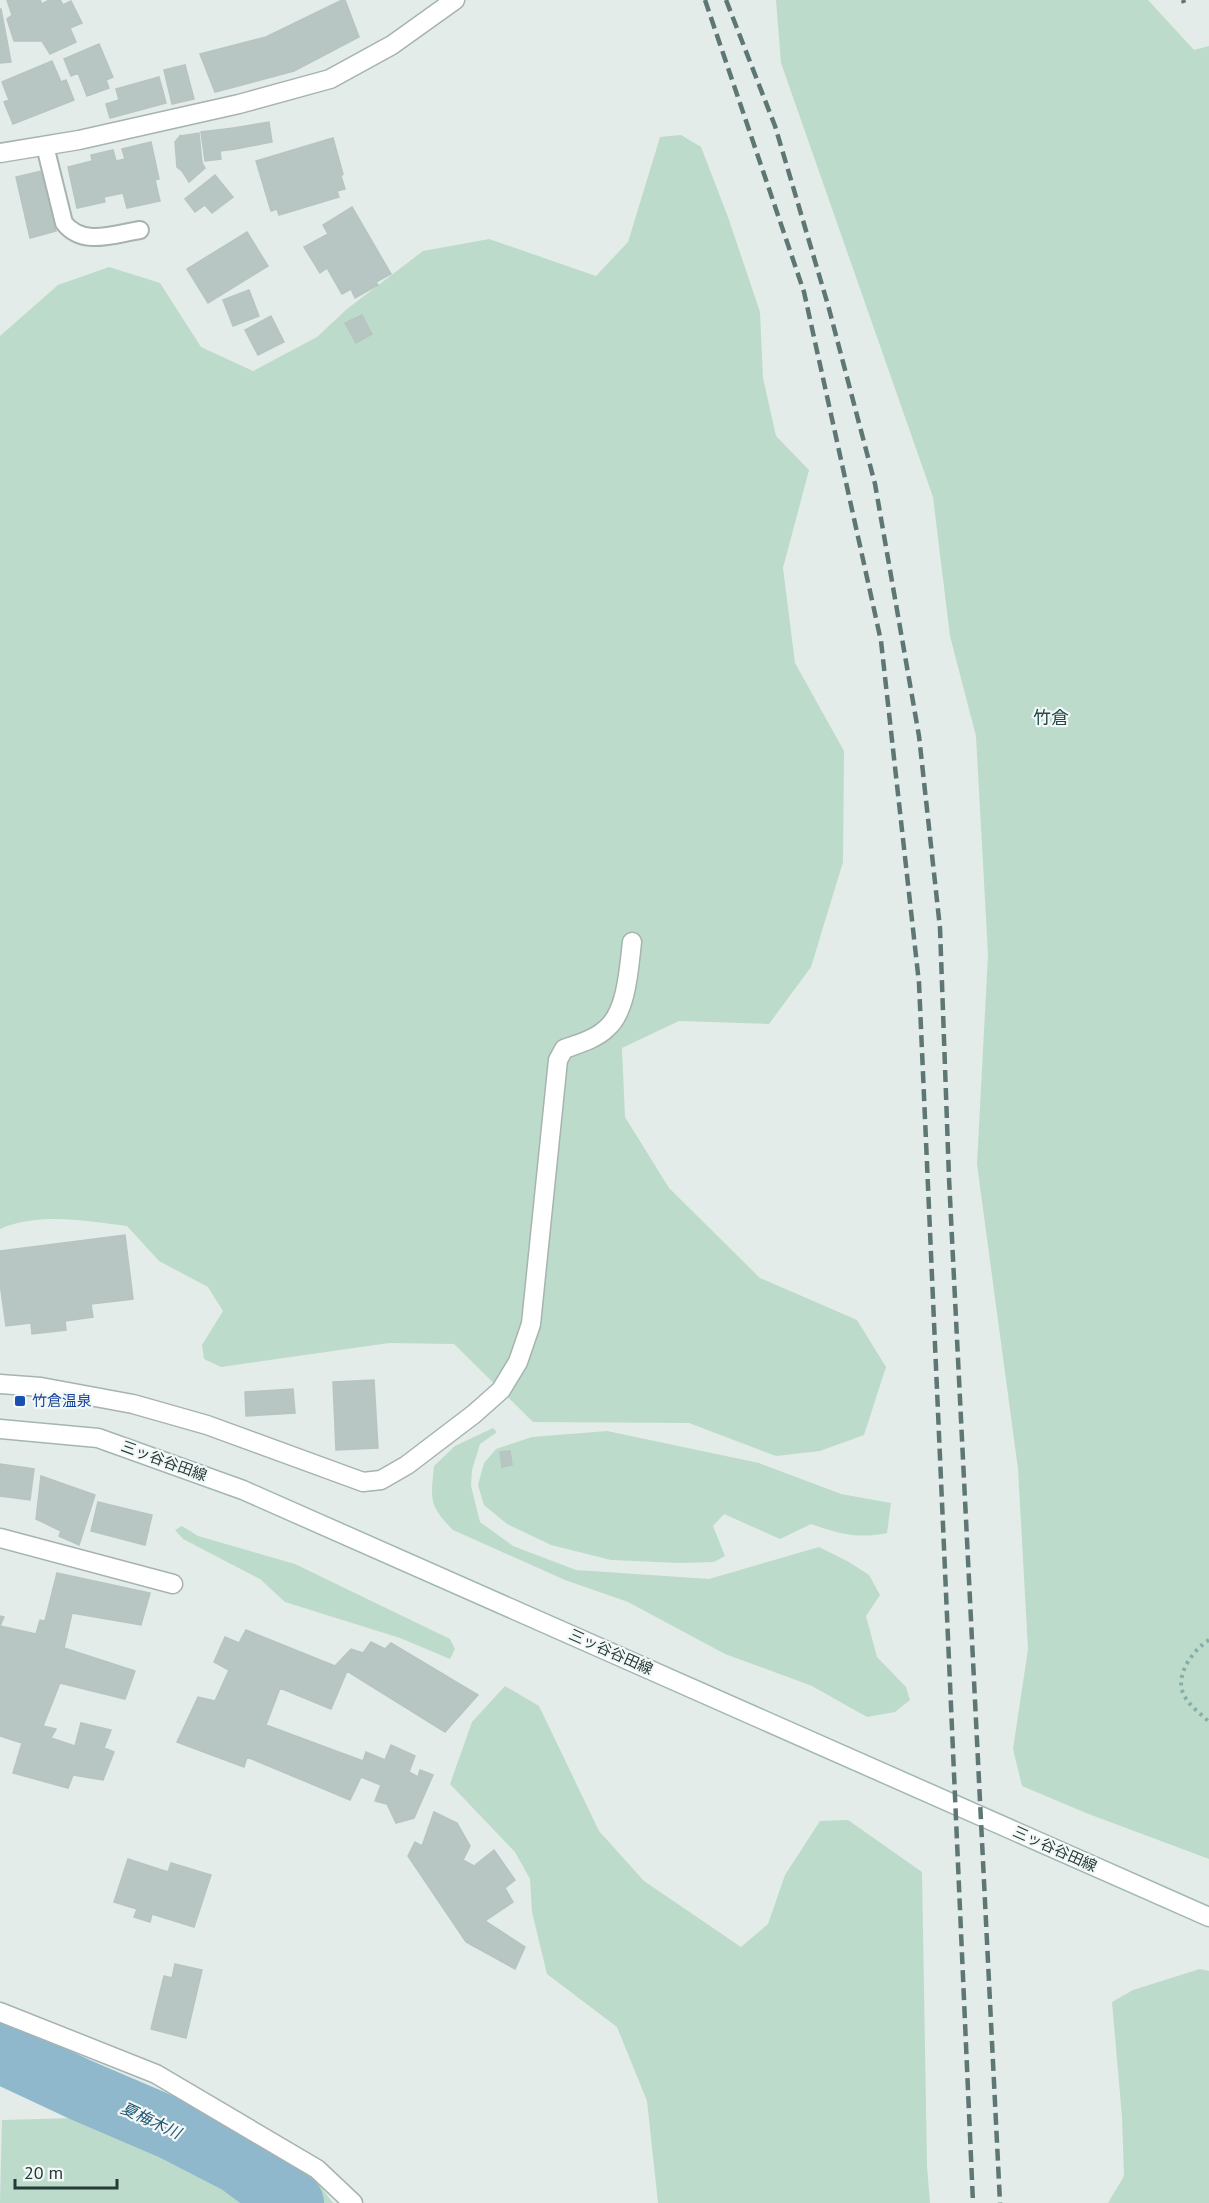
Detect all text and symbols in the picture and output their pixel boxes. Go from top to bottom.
district label: 竹倉 [1033,706,1069,729]
place label: 竹倉温泉 [32,1391,92,1410]
marker: 竹倉温泉 [13,1394,27,1408]
street label: 三ッ谷谷田線 [119,1436,210,1485]
street label: 三ッ谷谷田線 [566,1625,656,1679]
street label: 三ッ谷谷田線 [1010,1822,1100,1876]
water label: 夏梅木川 [118,2097,186,2143]
scale bar [15,2152,117,2190]
text: 20 m [24,2161,63,2184]

